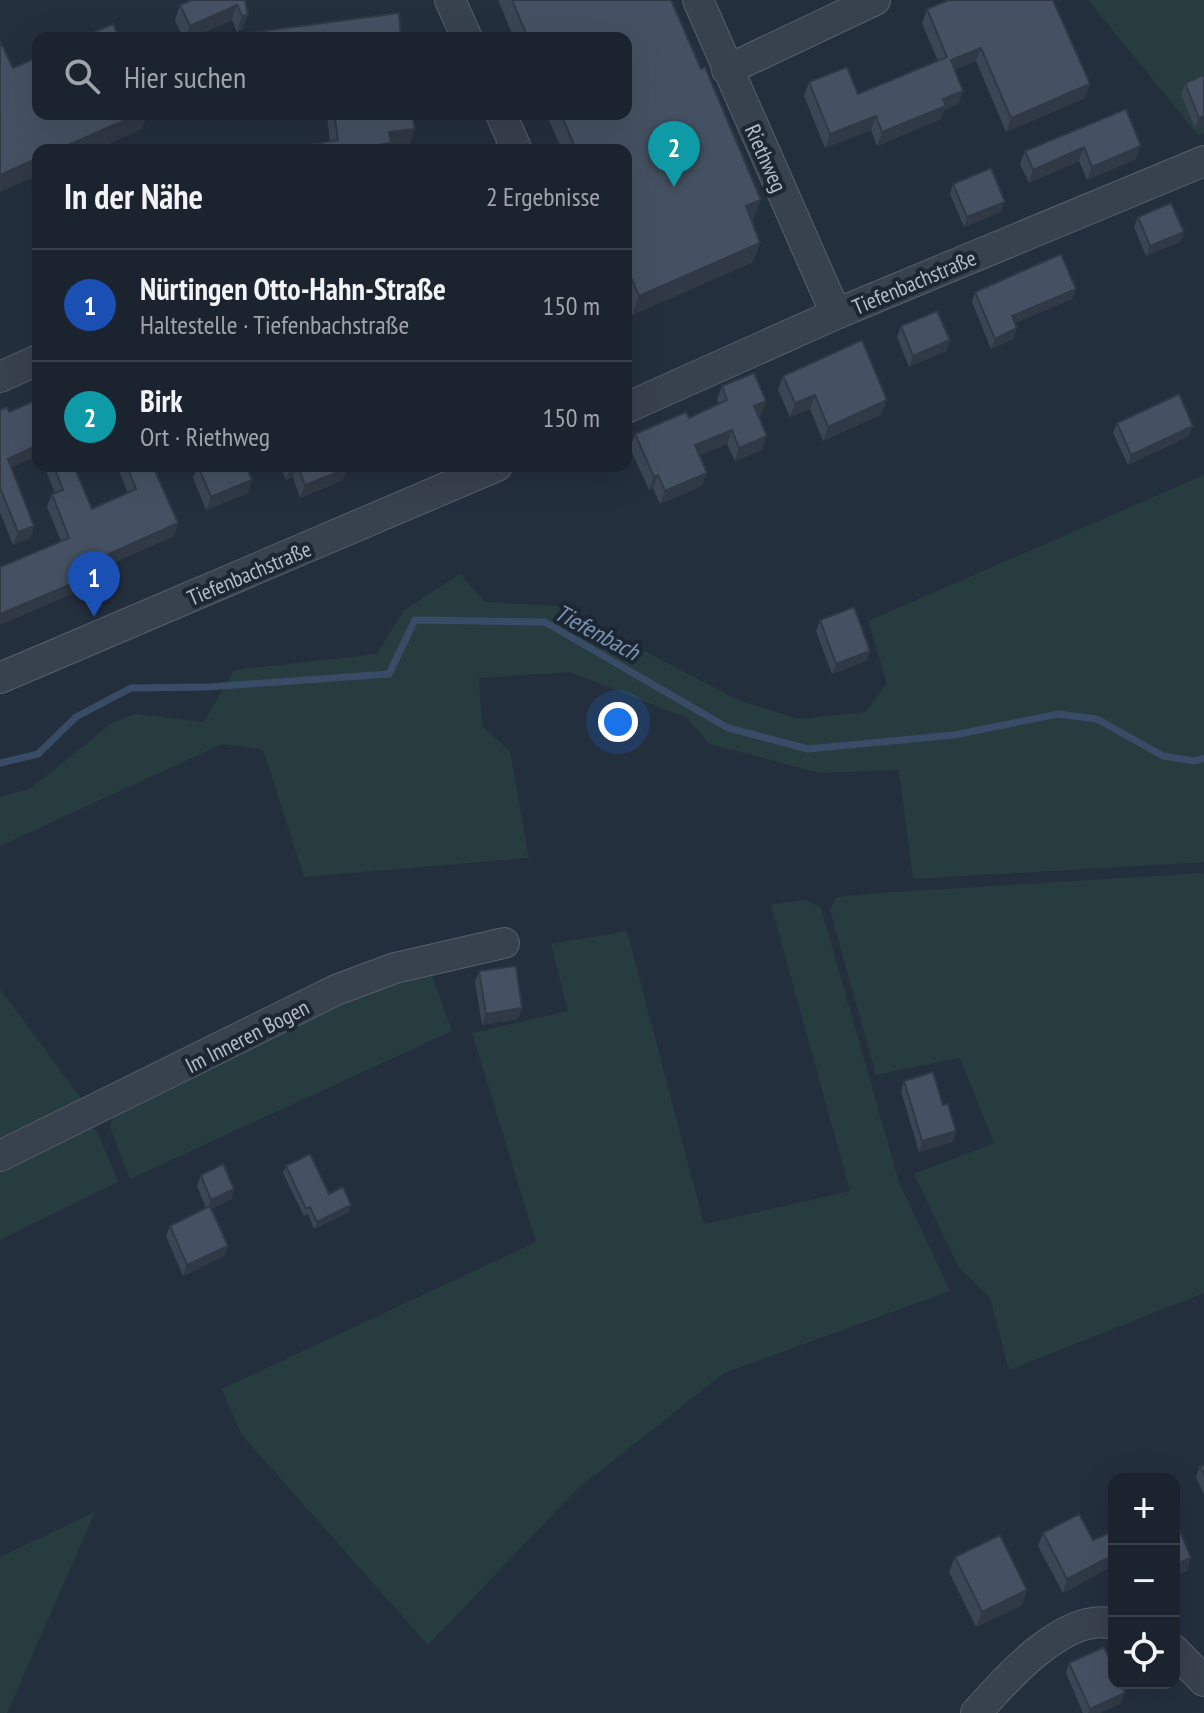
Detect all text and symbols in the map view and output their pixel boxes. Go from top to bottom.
search box [32,32,632,120]
icon: search [60,54,104,98]
text: Hier suchen [124,57,246,96]
street label: Riethweg [739,120,793,196]
pin: 2 [648,121,700,187]
text: In der Nähe [64,174,203,218]
text: 2 Ergebnisse [486,180,600,213]
street label: Tiefenbachstraße [848,243,980,321]
text: Nürtingen Otto-Hahn-Straße [140,269,446,308]
text: 1 [84,289,96,322]
text: 150 m [542,289,600,322]
text: Haltestelle · Tiefenbachstraße [140,308,409,341]
text: Birk [140,381,183,420]
text: 2 [84,401,96,434]
text: 150 m [542,401,600,434]
text: Ort · Riethweg [140,420,270,453]
street label: Tiefenbachstraße [183,534,315,612]
pin: 1 [68,551,120,617]
water label: Tiefenbach [549,597,646,668]
your location [598,702,638,742]
street label: Im Inneren Bogen [180,993,314,1079]
map controls [1108,1473,1180,1689]
button: + [1108,1473,1180,1545]
button: − [1108,1545,1180,1617]
button: locate [1108,1617,1180,1689]

